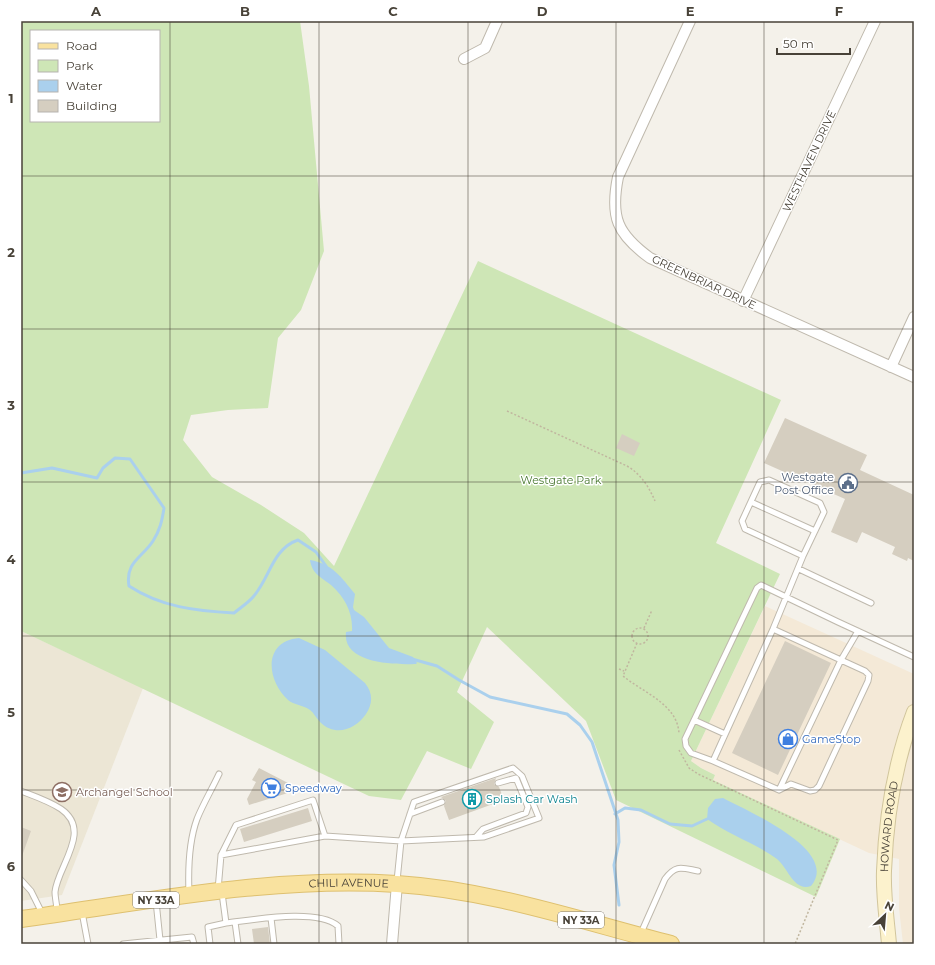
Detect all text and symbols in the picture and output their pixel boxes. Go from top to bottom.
text: A [90,3,102,19]
text: B [240,3,250,19]
text: C [388,3,398,19]
text: D [537,3,548,19]
text: E [686,3,695,19]
text: F [835,3,843,19]
legend [30,30,160,122]
scale bar [777,30,850,56]
text: 50 m [783,36,814,51]
text: Road [66,38,97,53]
text: Park [66,58,94,73]
text: Water [66,78,103,93]
text: 1 [8,90,14,106]
text: Building [66,98,117,113]
street label: WESTHAVEN DRIVE [779,108,839,214]
text: 2 [7,244,15,260]
street label: GREENBRIAR DRIVE [650,252,758,312]
text: 3 [6,397,15,413]
place label: Westgate Post Office [774,470,834,497]
public building icon: Westgate Post Office [837,472,859,494]
park label: Westgate Park [521,473,602,487]
text: 4 [7,551,16,567]
text: 5 [7,704,15,720]
shop icon: GameStop [777,728,799,750]
place label: GameStop [802,732,861,746]
supermarket icon: Speedway [260,777,282,799]
street label: HOWARD ROAD [877,780,901,872]
school or university icon: Archangel School [51,781,73,803]
place label: Speedway [285,781,342,795]
place label: Archangel School [76,785,173,799]
building icon: Splash Car Wash [461,788,483,810]
place label: Splash Car Wash [486,792,578,806]
text: 6 [7,858,16,874]
street label: CHILI AVENUE [308,875,389,891]
road number: NY 33A [133,892,179,908]
north arrow [865,895,905,935]
text: N [882,898,896,914]
road number: NY 33A [558,912,604,928]

